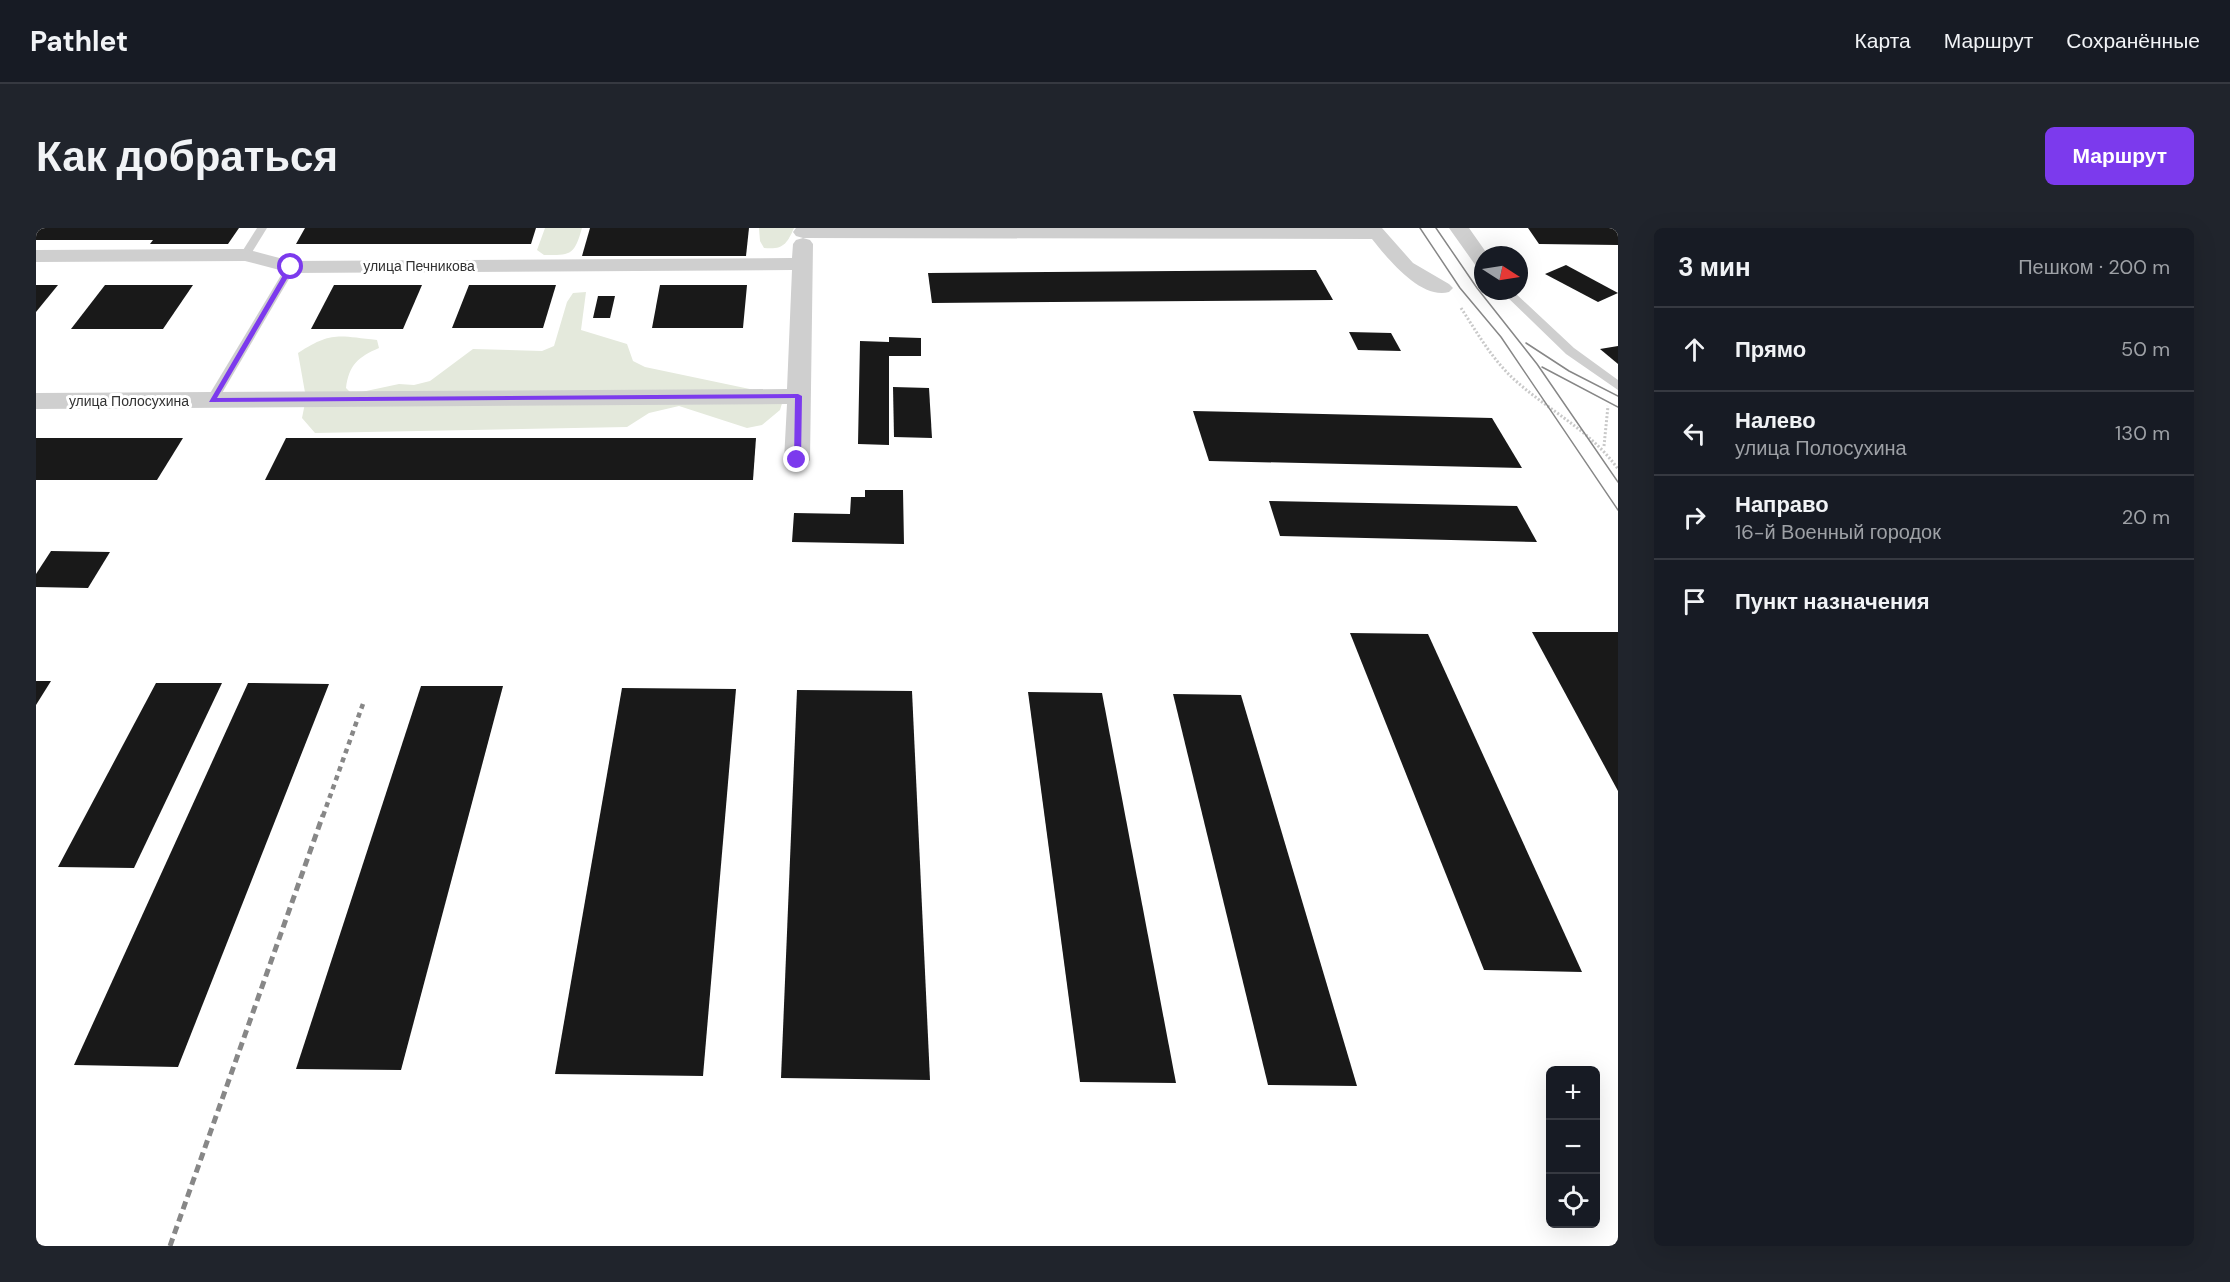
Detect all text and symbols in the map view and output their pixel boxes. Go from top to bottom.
text: Pathlet [30,23,128,60]
text: Карта [1855,27,1911,55]
text: Маршрут [1944,27,2033,55]
text: Сохранённые [2066,27,2200,55]
button: Маршрут [2045,127,2194,185]
text: Как добраться [36,129,338,184]
north arrow [1474,246,1528,300]
text: 3 мин [1678,250,1751,284]
route start [277,253,303,279]
text: Пешком · 200 m [2018,254,2170,280]
street label: улица Печникова [363,257,475,275]
icon: ahead [1678,333,1711,366]
text: Прямо [1735,335,1806,364]
text: 50 m [2121,336,2170,362]
street label: улица Полосухина [69,392,189,410]
text: Налево [1735,406,1816,435]
icon: left [1678,417,1711,450]
text: 130 m [2115,420,2170,446]
text: улица Полосухина [1735,435,1907,461]
route end [783,446,809,472]
text: Направо [1735,490,1829,519]
icon: right [1678,501,1711,534]
text: 20 m [2122,504,2170,530]
text: 16-й Военный городок [1735,519,1941,545]
icon: arrive [1678,585,1711,618]
text: Пункт назначения [1735,587,1930,616]
map controls [1546,1066,1600,1228]
button: + [1546,1066,1600,1120]
button: − [1546,1120,1600,1174]
button: locate [1546,1174,1600,1228]

